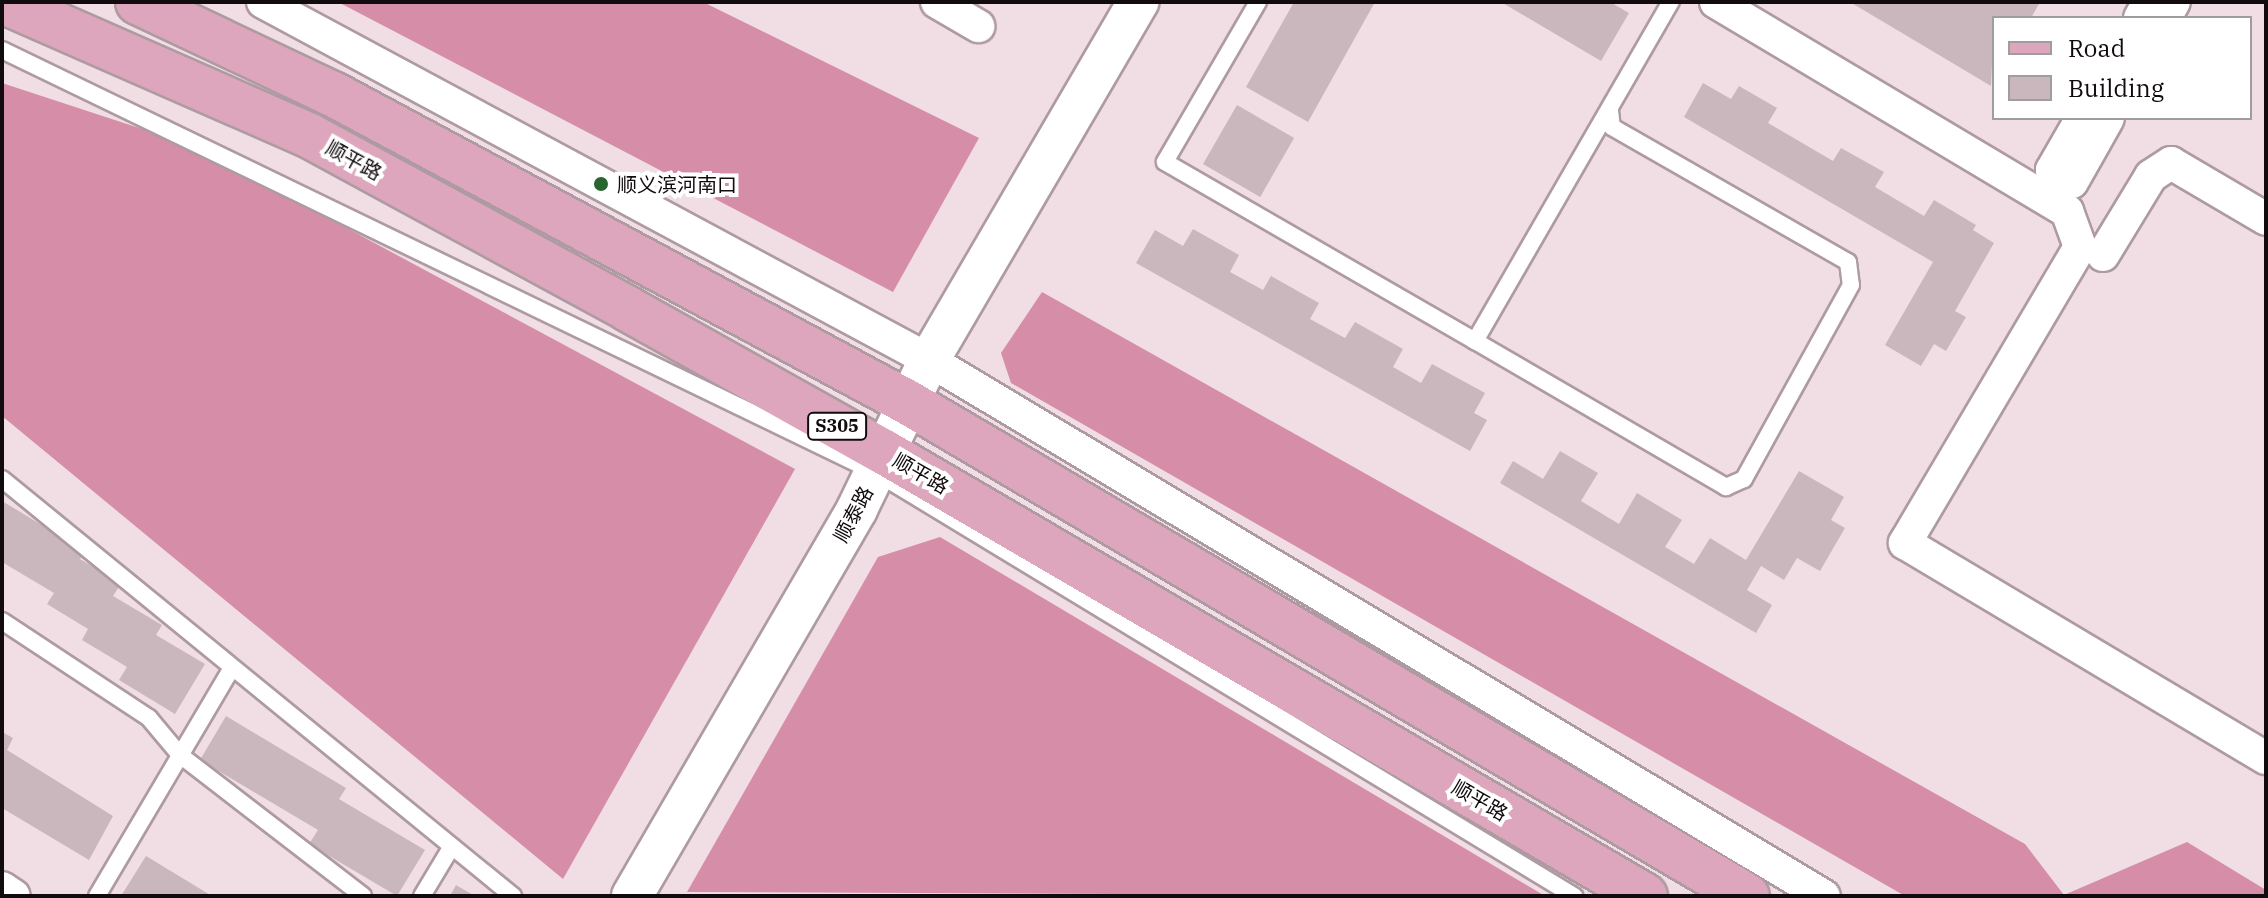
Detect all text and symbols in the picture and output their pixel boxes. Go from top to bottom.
legend [1992,16,2252,120]
text: Road [2068,32,2125,64]
text: Building [2068,72,2164,104]
street label: 顺平路 [322,135,386,185]
place label: 顺义滨河南口 [617,172,737,196]
marker: 顺义滨河南口 [592,175,610,193]
road number: S305 [807,412,867,440]
street label: 顺平路 [889,448,953,498]
street label: 顺泰路 [828,482,878,546]
street label: 顺平路 [1448,775,1512,825]

